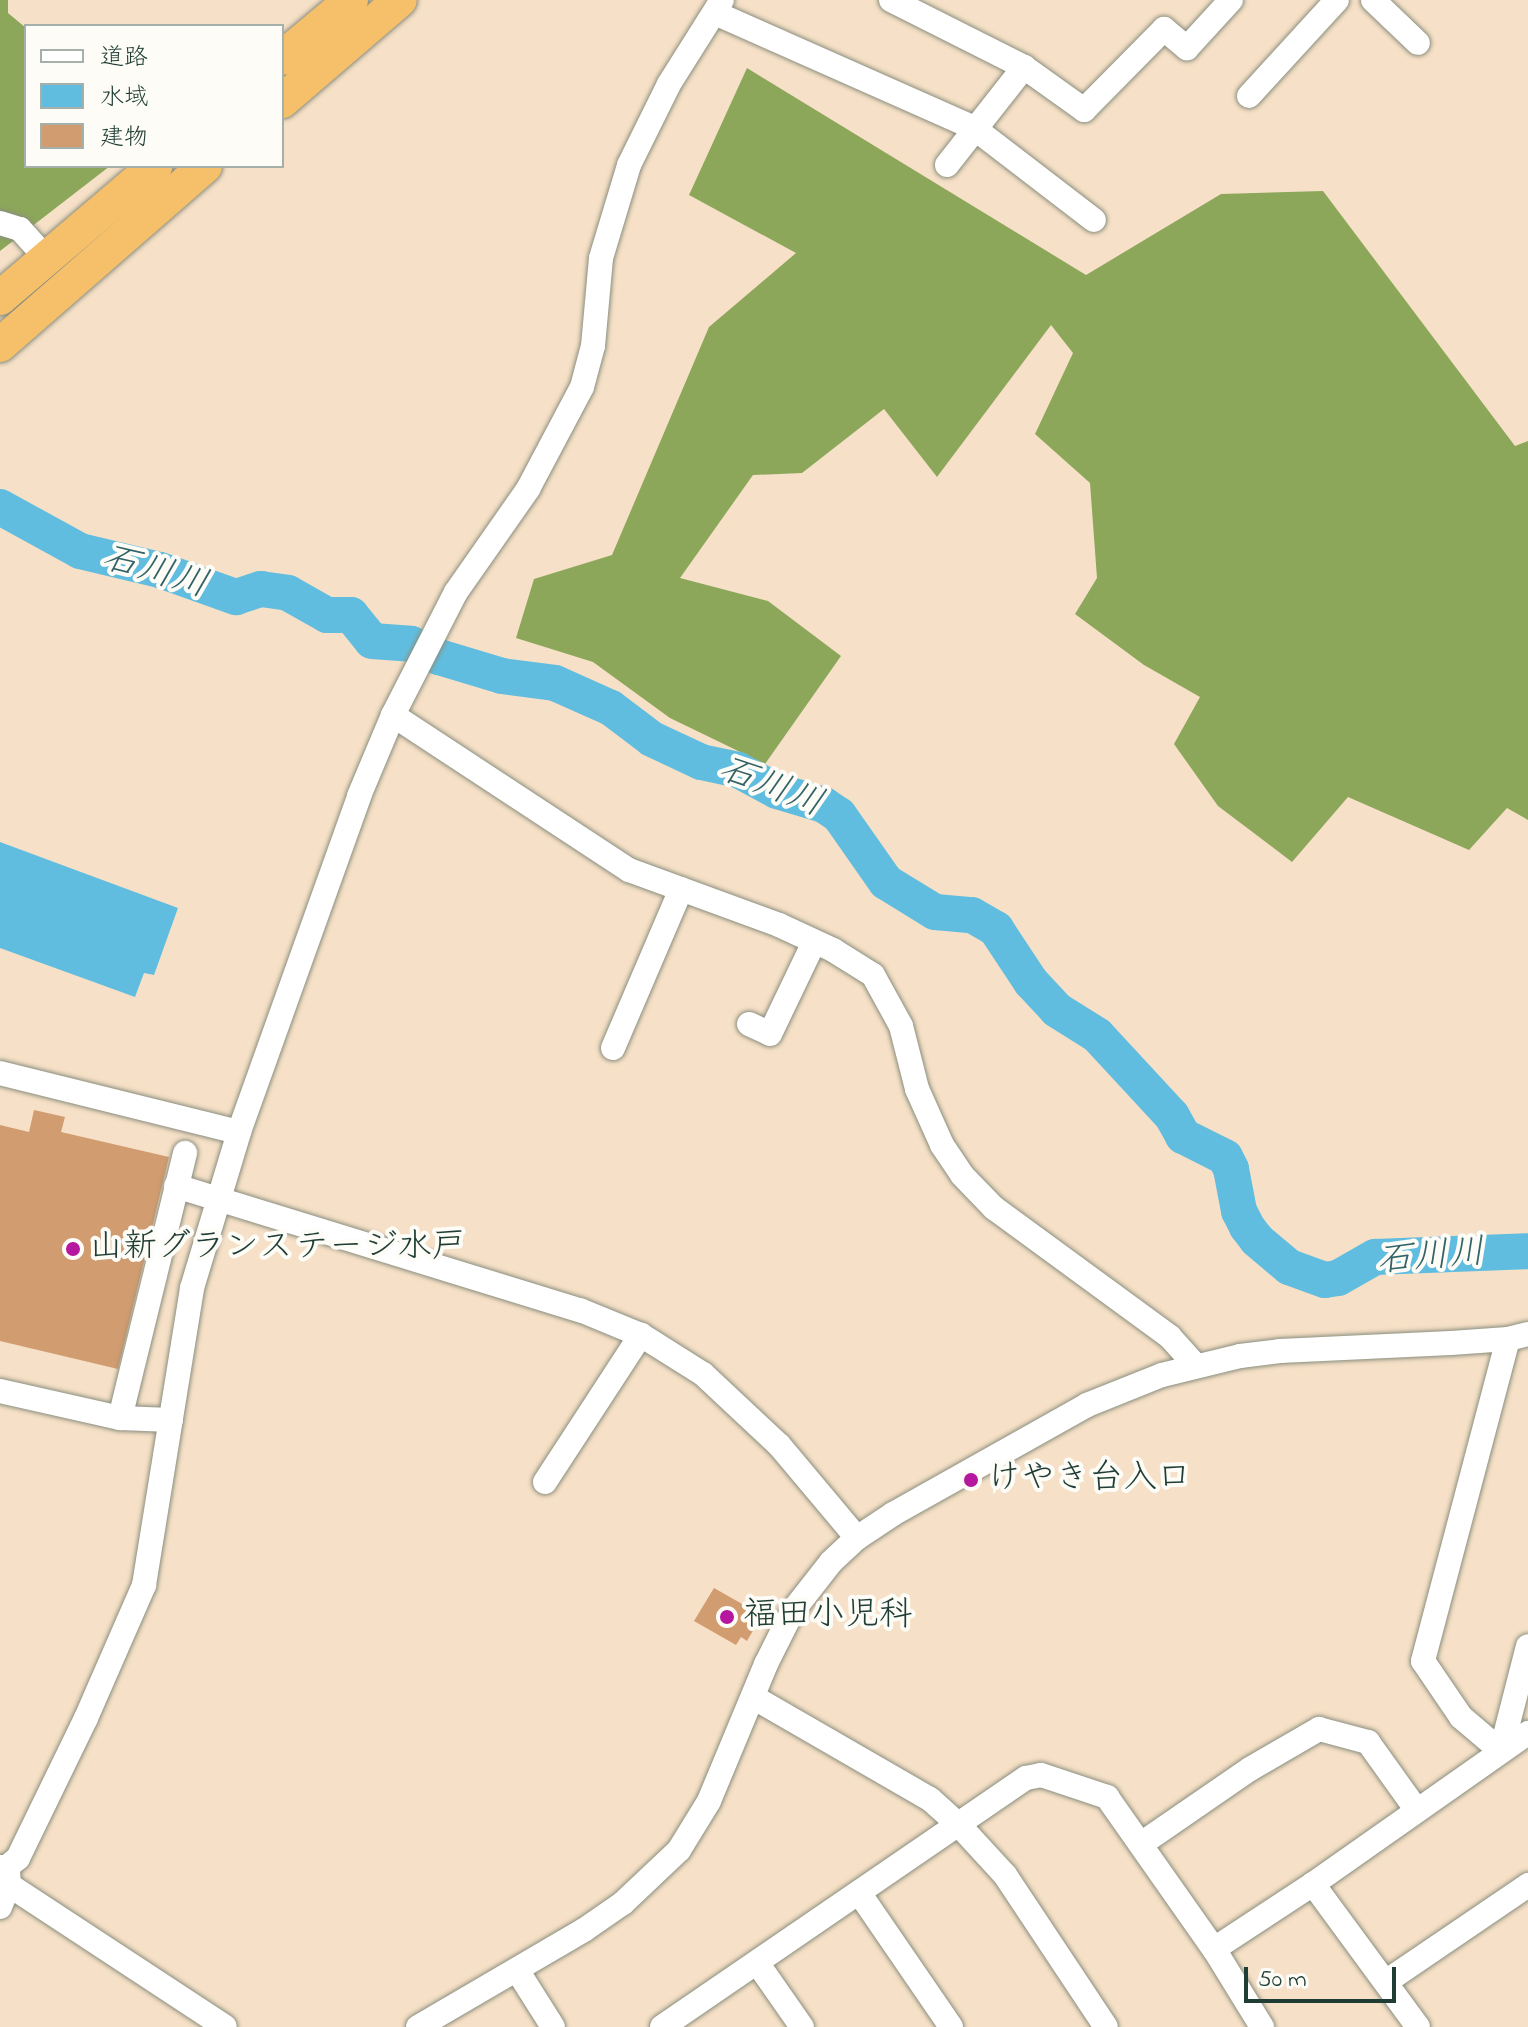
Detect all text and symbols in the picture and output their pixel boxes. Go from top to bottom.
legend [24,24,284,168]
text: 道路 [100,41,148,76]
text: 水域 [100,81,148,116]
text: 建物 [100,121,148,156]
water label: 石川川 [97,537,213,609]
water label: 石川川 [713,748,829,828]
place label: 山新グランステージ水戸 [89,1229,463,1269]
water label: 石川川 [1375,1232,1487,1284]
marker: 山新グランステージ水戸 [64,1240,82,1258]
place label: けやき台入口 [987,1460,1191,1500]
marker: けやき台入口 [962,1471,980,1489]
place label: 福田小児科 [743,1597,913,1637]
marker: 福田小児科 [718,1608,736,1626]
scale bar [1248,1951,1400,2001]
text: 50 m [1258,1963,1307,1998]

